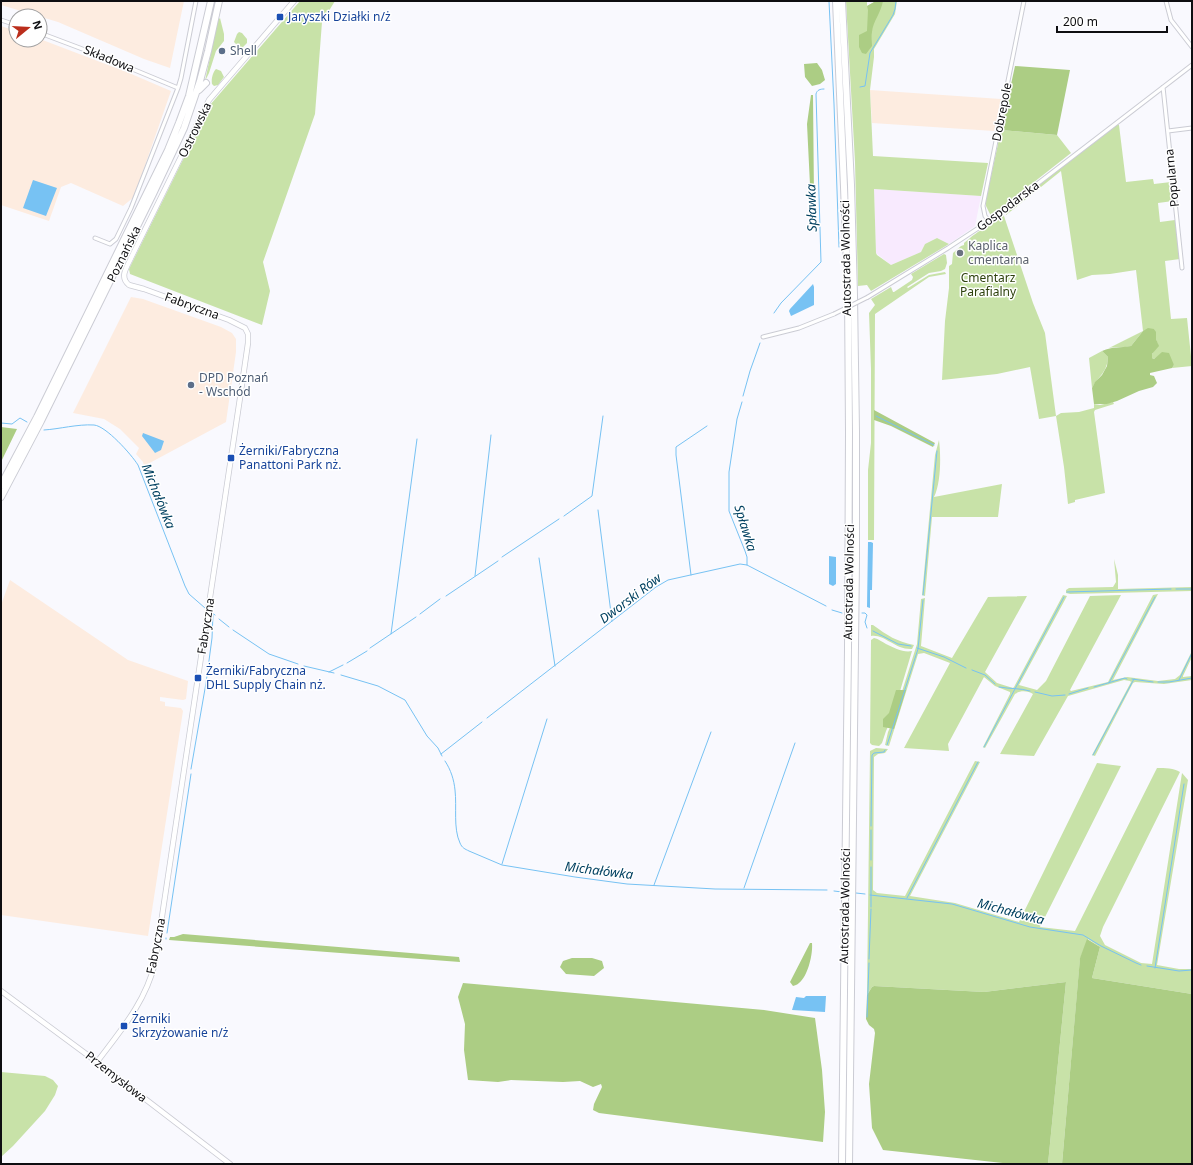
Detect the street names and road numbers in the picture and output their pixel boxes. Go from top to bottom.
street label: Składowa [81,41,137,76]
street label: Dobrepole [987,81,1016,143]
street label: Ostrowska [174,99,215,160]
street label: Popularna [1160,148,1183,208]
street label: Gospodarska [973,176,1043,235]
street label: Autostrada Wolności [836,200,855,316]
street label: Poznańska [103,223,144,285]
street label: Fabryczna [162,288,222,323]
street label: Autostrada Wolności [839,524,858,640]
street label: Fabryczna [193,596,218,655]
street label: Autostrada Wolności [835,848,854,964]
street label: Fabryczna [142,916,169,975]
street label: Przemysłowa [82,1047,151,1106]

